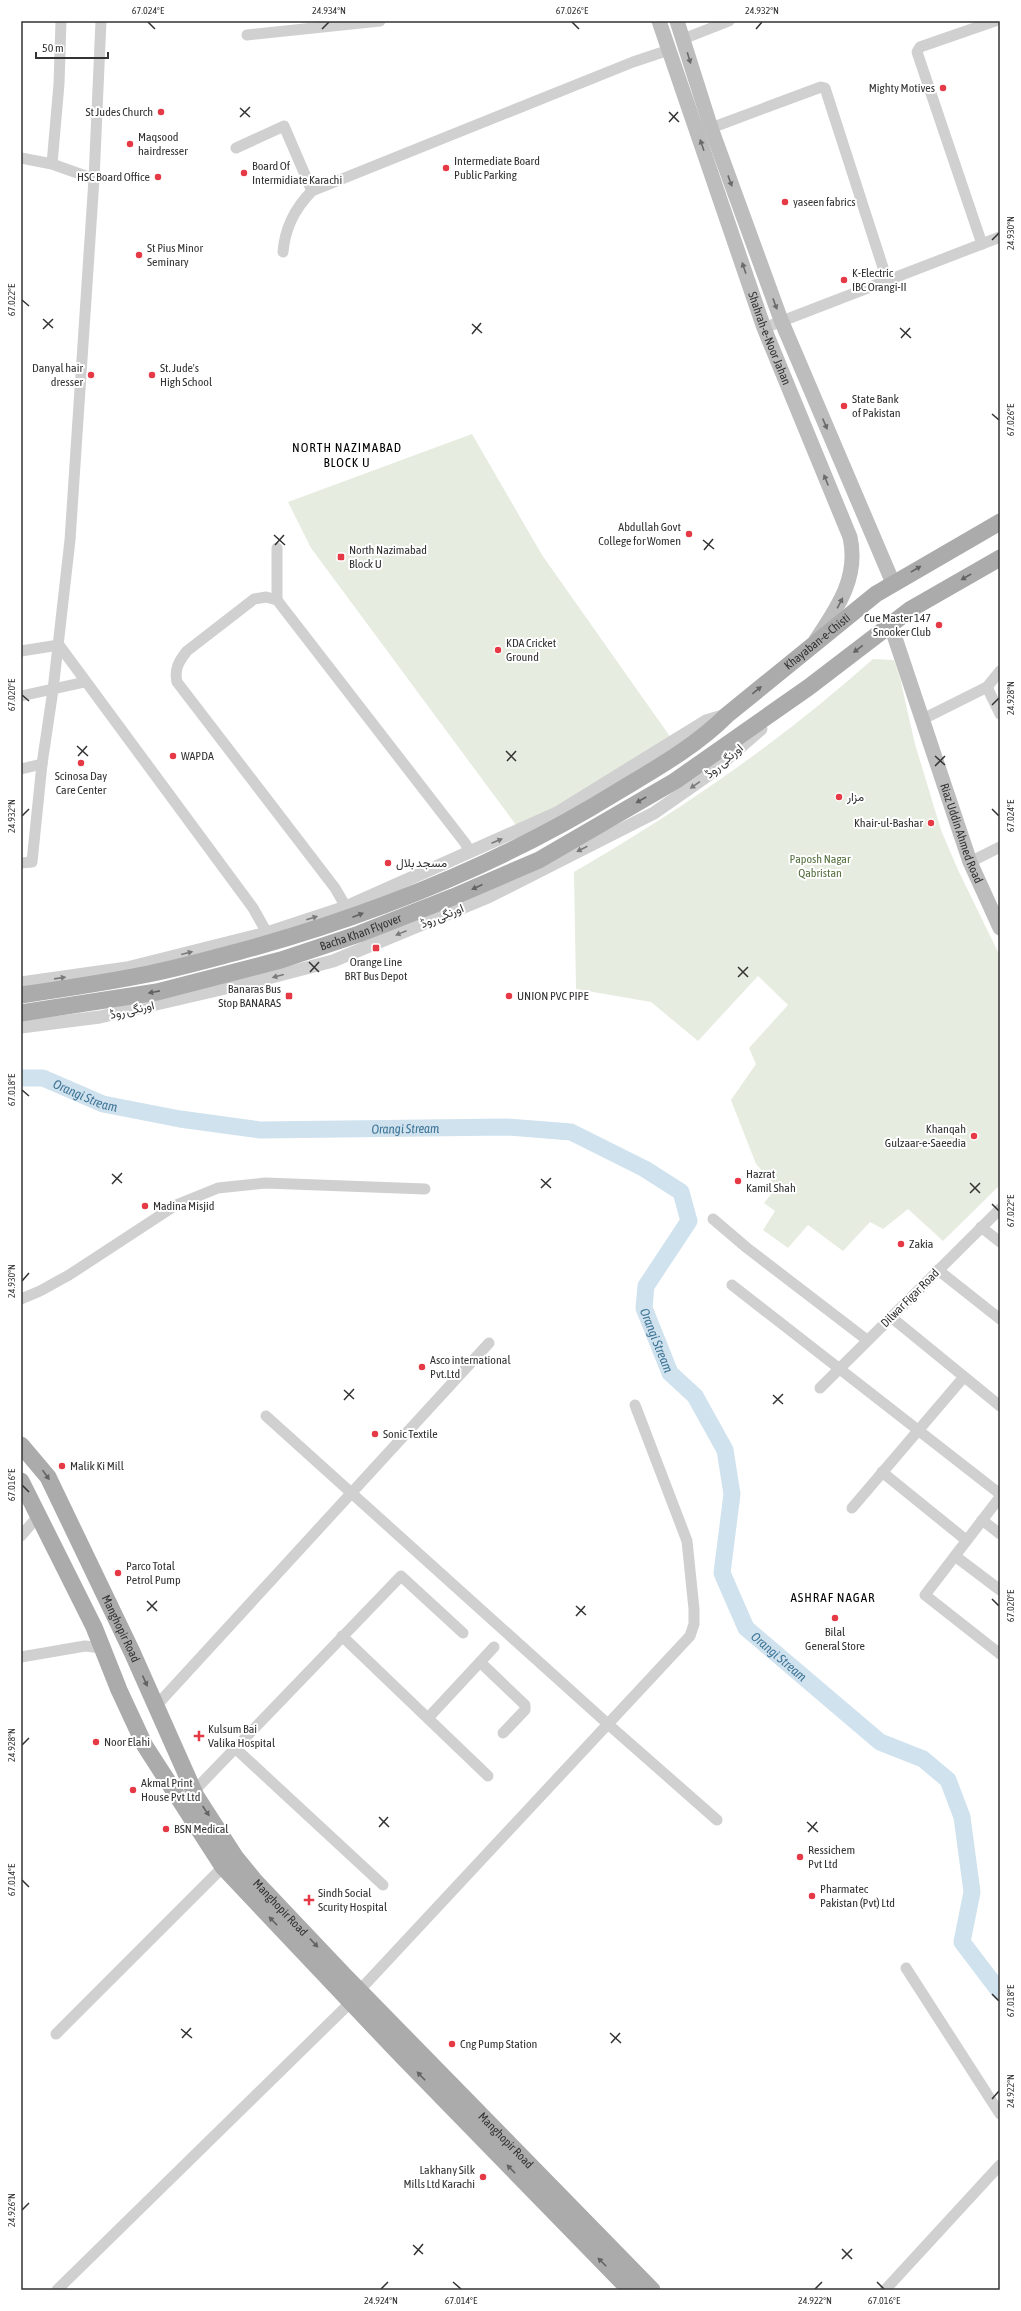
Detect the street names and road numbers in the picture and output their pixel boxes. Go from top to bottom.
street label: Shahrah-e-Noor Jahan [745,290,794,387]
street label: Khayaban-e-Chisti [781,611,853,673]
street label: اورنگی روڈ [702,741,746,782]
street label: Riaz Uddin Ahmed Road [937,781,986,885]
street label: اورنگی روڈ [418,901,466,932]
street label: Bacha Khan Flyover [318,911,404,954]
street label: اورنگی روڈ [108,998,156,1023]
street label: Dilwar Figar Road [878,1266,942,1330]
street label: Manghopir Road [99,1593,143,1664]
street label: Manghopir Road [250,1877,310,1939]
street label: Manghopir Road [475,2110,536,2171]

